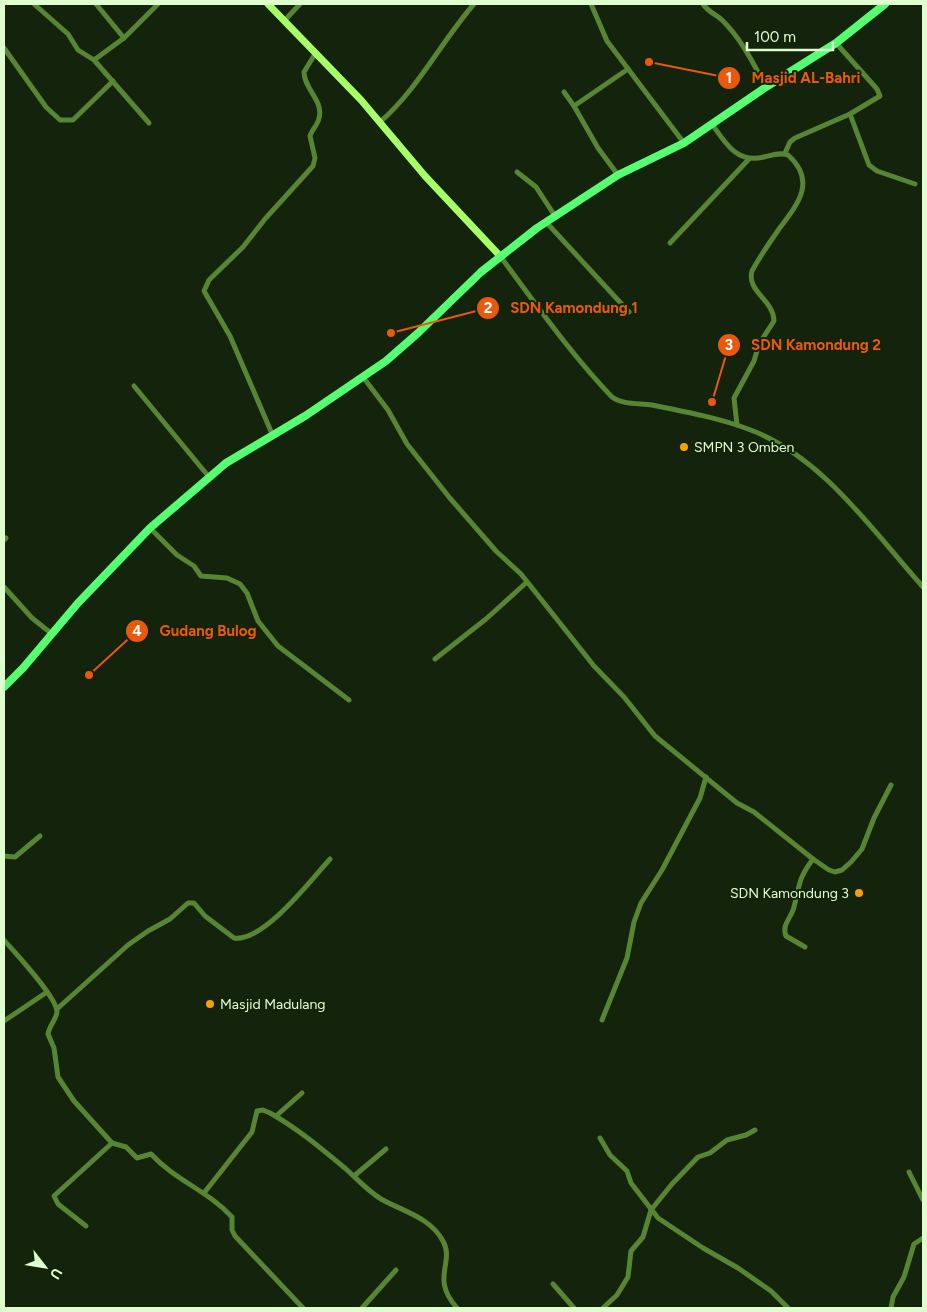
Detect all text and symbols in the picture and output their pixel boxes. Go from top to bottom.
scale bar [747,20,833,52]
text: 100 m [754,28,796,46]
callout: Masjid AL-Bahri [716,63,870,93]
text: 1 [726,69,732,87]
text: Masjid AL-Bahri [752,69,860,87]
callout: SDN Kamondung 1 [476,293,648,323]
text: 2 [484,299,493,317]
text: SDN Kamondung 1 [510,299,638,317]
callout: SDN Kamondung 2 [716,330,891,360]
text: 3 [725,336,733,354]
text: SDN Kamondung 2 [751,336,881,354]
place label: SMPN 3 Omben [694,439,795,456]
marker: SMPN 3 Omben [678,441,690,453]
callout: Gudang Bulog [125,616,267,646]
text: 4 [132,622,142,640]
text: Gudang Bulog [160,622,256,640]
place label: SDN Kamondung 3 [730,885,849,902]
marker: SDN Kamondung 3 [853,887,865,899]
place label: Masjid Madulang [220,996,325,1013]
marker: Masjid Madulang [204,998,216,1010]
north arrow [20,1242,70,1292]
text: U [46,1265,66,1282]

